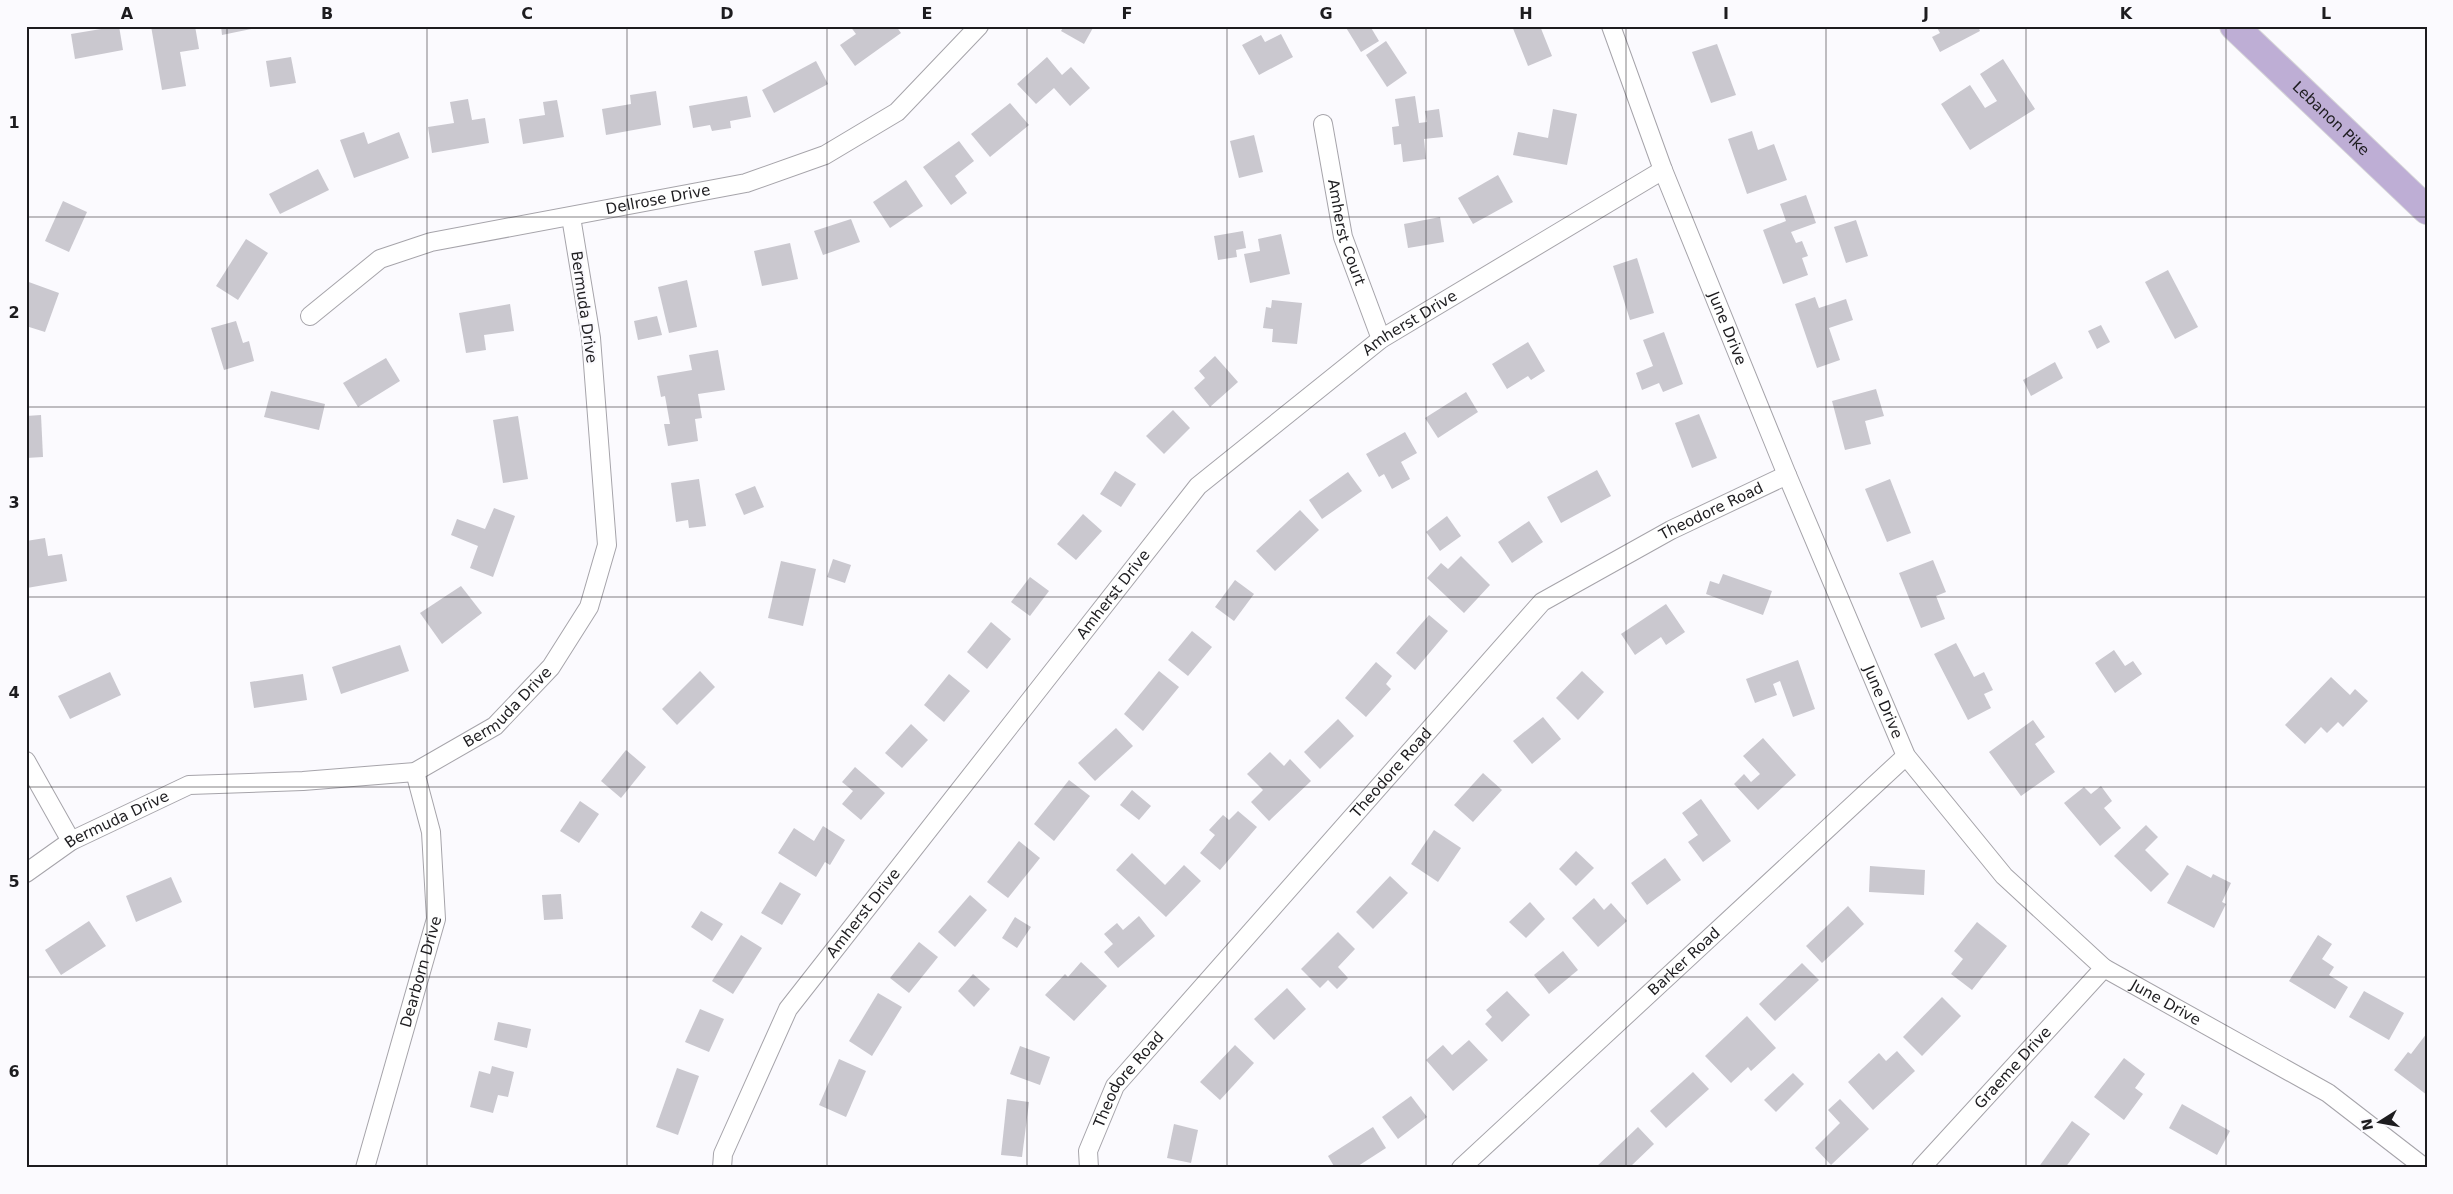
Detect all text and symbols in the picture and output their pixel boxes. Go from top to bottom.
text: A [121,4,134,23]
text: B [321,4,333,23]
text: C [521,4,533,23]
text: D [720,4,734,23]
text: E [922,4,932,23]
text: F [1122,4,1132,23]
text: G [1319,4,1333,23]
text: H [1519,4,1533,23]
text: I [1723,4,1729,23]
text: J [1922,4,1929,23]
text: K [2120,4,2133,23]
text: L [2321,4,2331,23]
street label: Lebanon Pike [2289,78,2373,159]
text: 1 [8,113,20,132]
street label: Amherst Court [1324,178,1369,288]
street label: Dellrose Drive [604,181,712,218]
street label: Bermuda Drive [567,250,601,364]
street label: Amherst Drive [1359,287,1460,359]
street label: June Drive [1704,288,1750,368]
text: 2 [8,303,20,322]
street label: Theodore Road [1655,479,1766,544]
text: 3 [8,493,20,512]
street label: Amherst Drive [1073,546,1154,642]
street label: June Drive [1859,662,1907,741]
street label: Bermuda Drive [460,663,555,751]
text: 4 [8,683,20,702]
street label: Theodore Road [1346,724,1436,822]
street label: Bermuda Drive [61,787,172,852]
street label: Amherst Drive [823,865,904,961]
text: 5 [8,872,20,891]
street label: Dearborn Drive [396,914,445,1030]
street label: Barker Road [1644,924,1724,999]
street label: June Drive [2127,975,2204,1029]
street label: Graeme Drive [1971,1023,2055,1112]
street label: Theodore Road [1089,1028,1168,1131]
text: 6 [8,1062,20,1081]
north arrow [2356,1096,2406,1146]
text: N [2358,1117,2376,1132]

